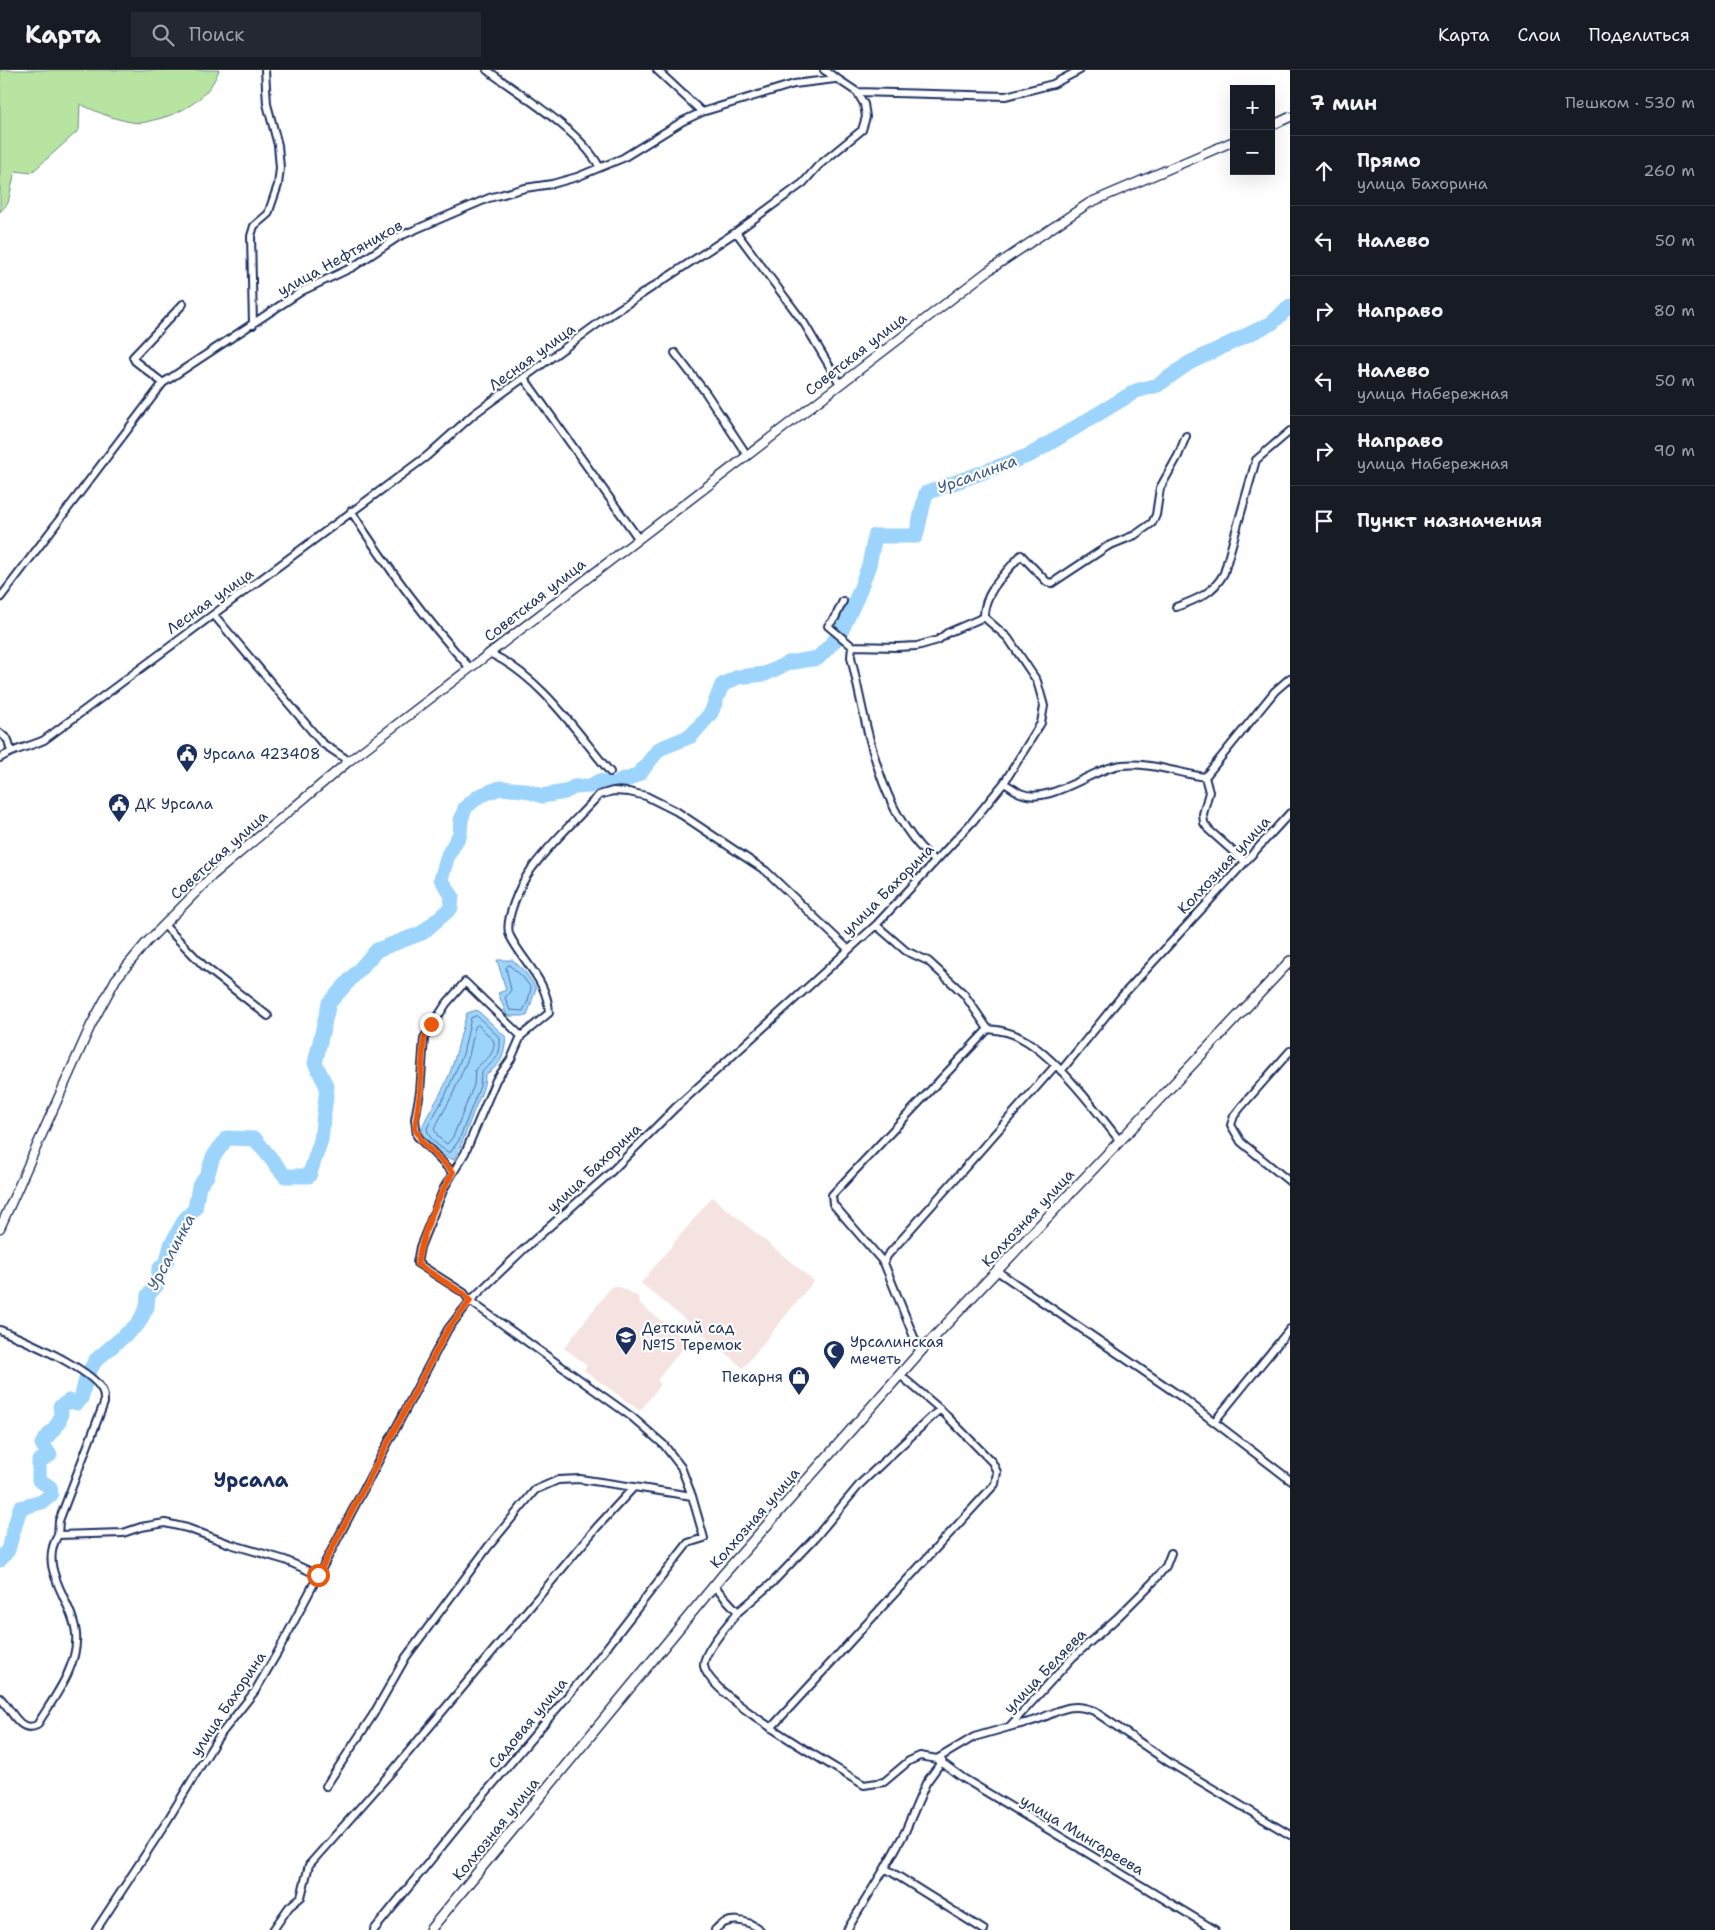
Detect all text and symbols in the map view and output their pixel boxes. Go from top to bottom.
search box [131,12,481,57]
text: Карта [25,19,101,51]
icon: search [149,21,177,49]
text: Поиск [189,22,244,47]
text: Карта [1438,23,1489,47]
text: Слои [1517,23,1561,47]
text: Поделиться [1589,23,1690,47]
map controls [1230,85,1275,175]
button: + [1230,85,1275,130]
text: 7 мин [1310,89,1377,117]
text: Пешком · 530 m [1565,92,1695,113]
button: − [1230,130,1275,175]
text: Прямо [1357,148,1421,173]
icon: ahead [1310,157,1338,185]
text: 260 m [1643,160,1695,181]
text: улица Бахорина [1357,173,1488,194]
street label: улица Нефтяников [274,215,406,301]
icon: left [1310,227,1338,255]
text: Налево [1357,228,1430,253]
text: 50 m [1655,230,1695,251]
icon: right [1310,297,1338,325]
text: Направо [1357,298,1443,323]
text: 80 m [1654,300,1695,321]
street label: Советская улица [801,308,912,400]
street label: Лесная улица [485,318,580,395]
text: Налево [1357,358,1430,383]
icon: left [1310,367,1338,395]
text: 50 m [1655,370,1695,391]
text: улица Набережная [1357,383,1509,404]
text: Направо [1357,428,1443,453]
icon: right [1310,437,1338,465]
text: 90 m [1654,440,1695,461]
water label: Урсалинка [934,450,1020,498]
text: улица Набережная [1357,453,1509,474]
icon: arrive [1310,507,1338,535]
text: Пункт назначения [1357,508,1542,533]
street label: Советская улица [480,554,591,646]
street label: Лесная улица [162,563,258,639]
public building icon: Урсала 423408 [175,742,199,773]
place label: Урсала 423408 [203,744,320,764]
public building icon: ДК Урсала [107,792,131,823]
place label: ДК Урсала [135,794,214,814]
street label: Советская улица [166,806,272,904]
street label: Колхозная улица [1173,811,1275,918]
street label: улица Бахорина [838,839,939,940]
route end [420,1013,443,1036]
street label: улица Бахорина [542,1118,646,1217]
street label: Колхозная улица [977,1164,1079,1271]
water label: Урсалинка [142,1210,200,1294]
place label: Детский сад №15 Теремок [642,1318,742,1355]
school or university icon: Детский сад №15 Теремок [614,1325,638,1356]
place label: Урсалинская мечеть [850,1332,944,1369]
mosque icon: Урсалинская мечеть [822,1339,846,1370]
shop icon: Пекарня [787,1365,811,1396]
place label: Пекарня [722,1367,783,1387]
street label: Колхозная улица [706,1463,805,1573]
district label: Урсала [213,1467,289,1493]
route start [307,1564,330,1587]
street label: улица Беляева [999,1624,1091,1718]
street label: улица Бахорина [185,1647,271,1760]
street label: Садовая улица [484,1673,572,1773]
street label: Колхозная улица [448,1773,544,1885]
street label: улица Мингареева [1016,1790,1148,1880]

